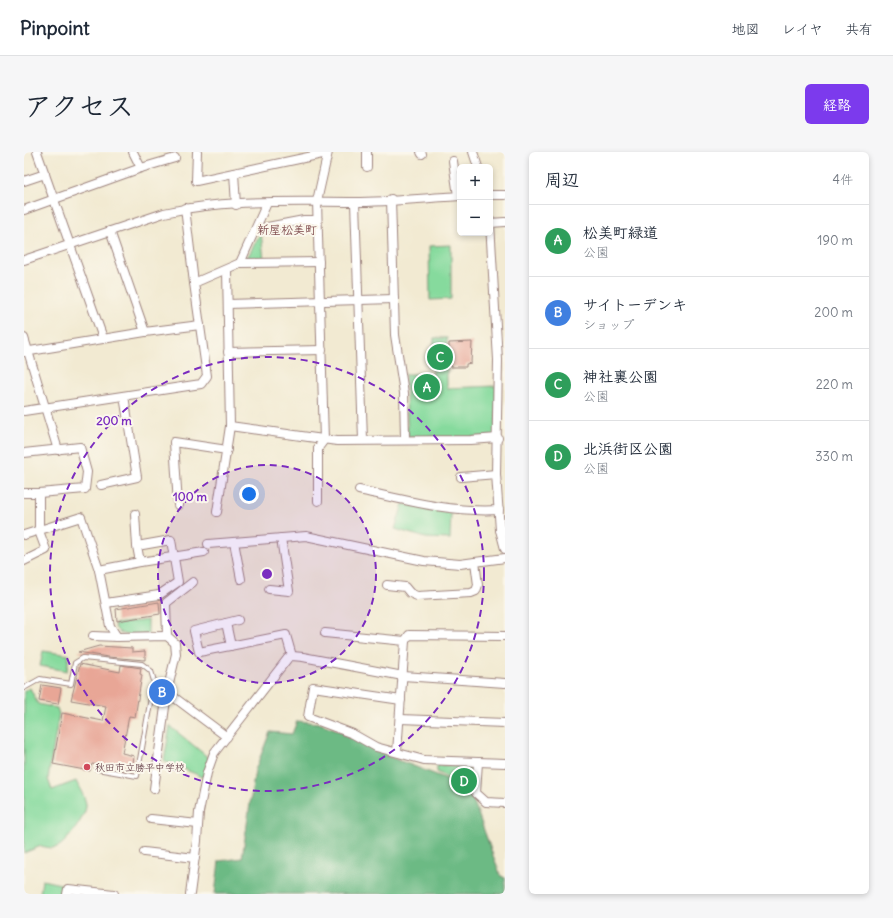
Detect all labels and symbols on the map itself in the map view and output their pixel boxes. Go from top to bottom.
district label: 新屋松美町 [257,222,317,237]
pin: C [427,342,453,372]
pin: A [414,372,440,402]
text: 200 m [96,413,132,428]
your location [239,484,259,504]
text: 100 m [173,489,207,504]
centre of rings [260,567,274,581]
pin: B [149,677,175,707]
place label: 秋田市立勝平中学校 [95,761,185,774]
marker: 秋田市立勝平中学校 [82,762,92,772]
pin: D [451,766,477,796]

